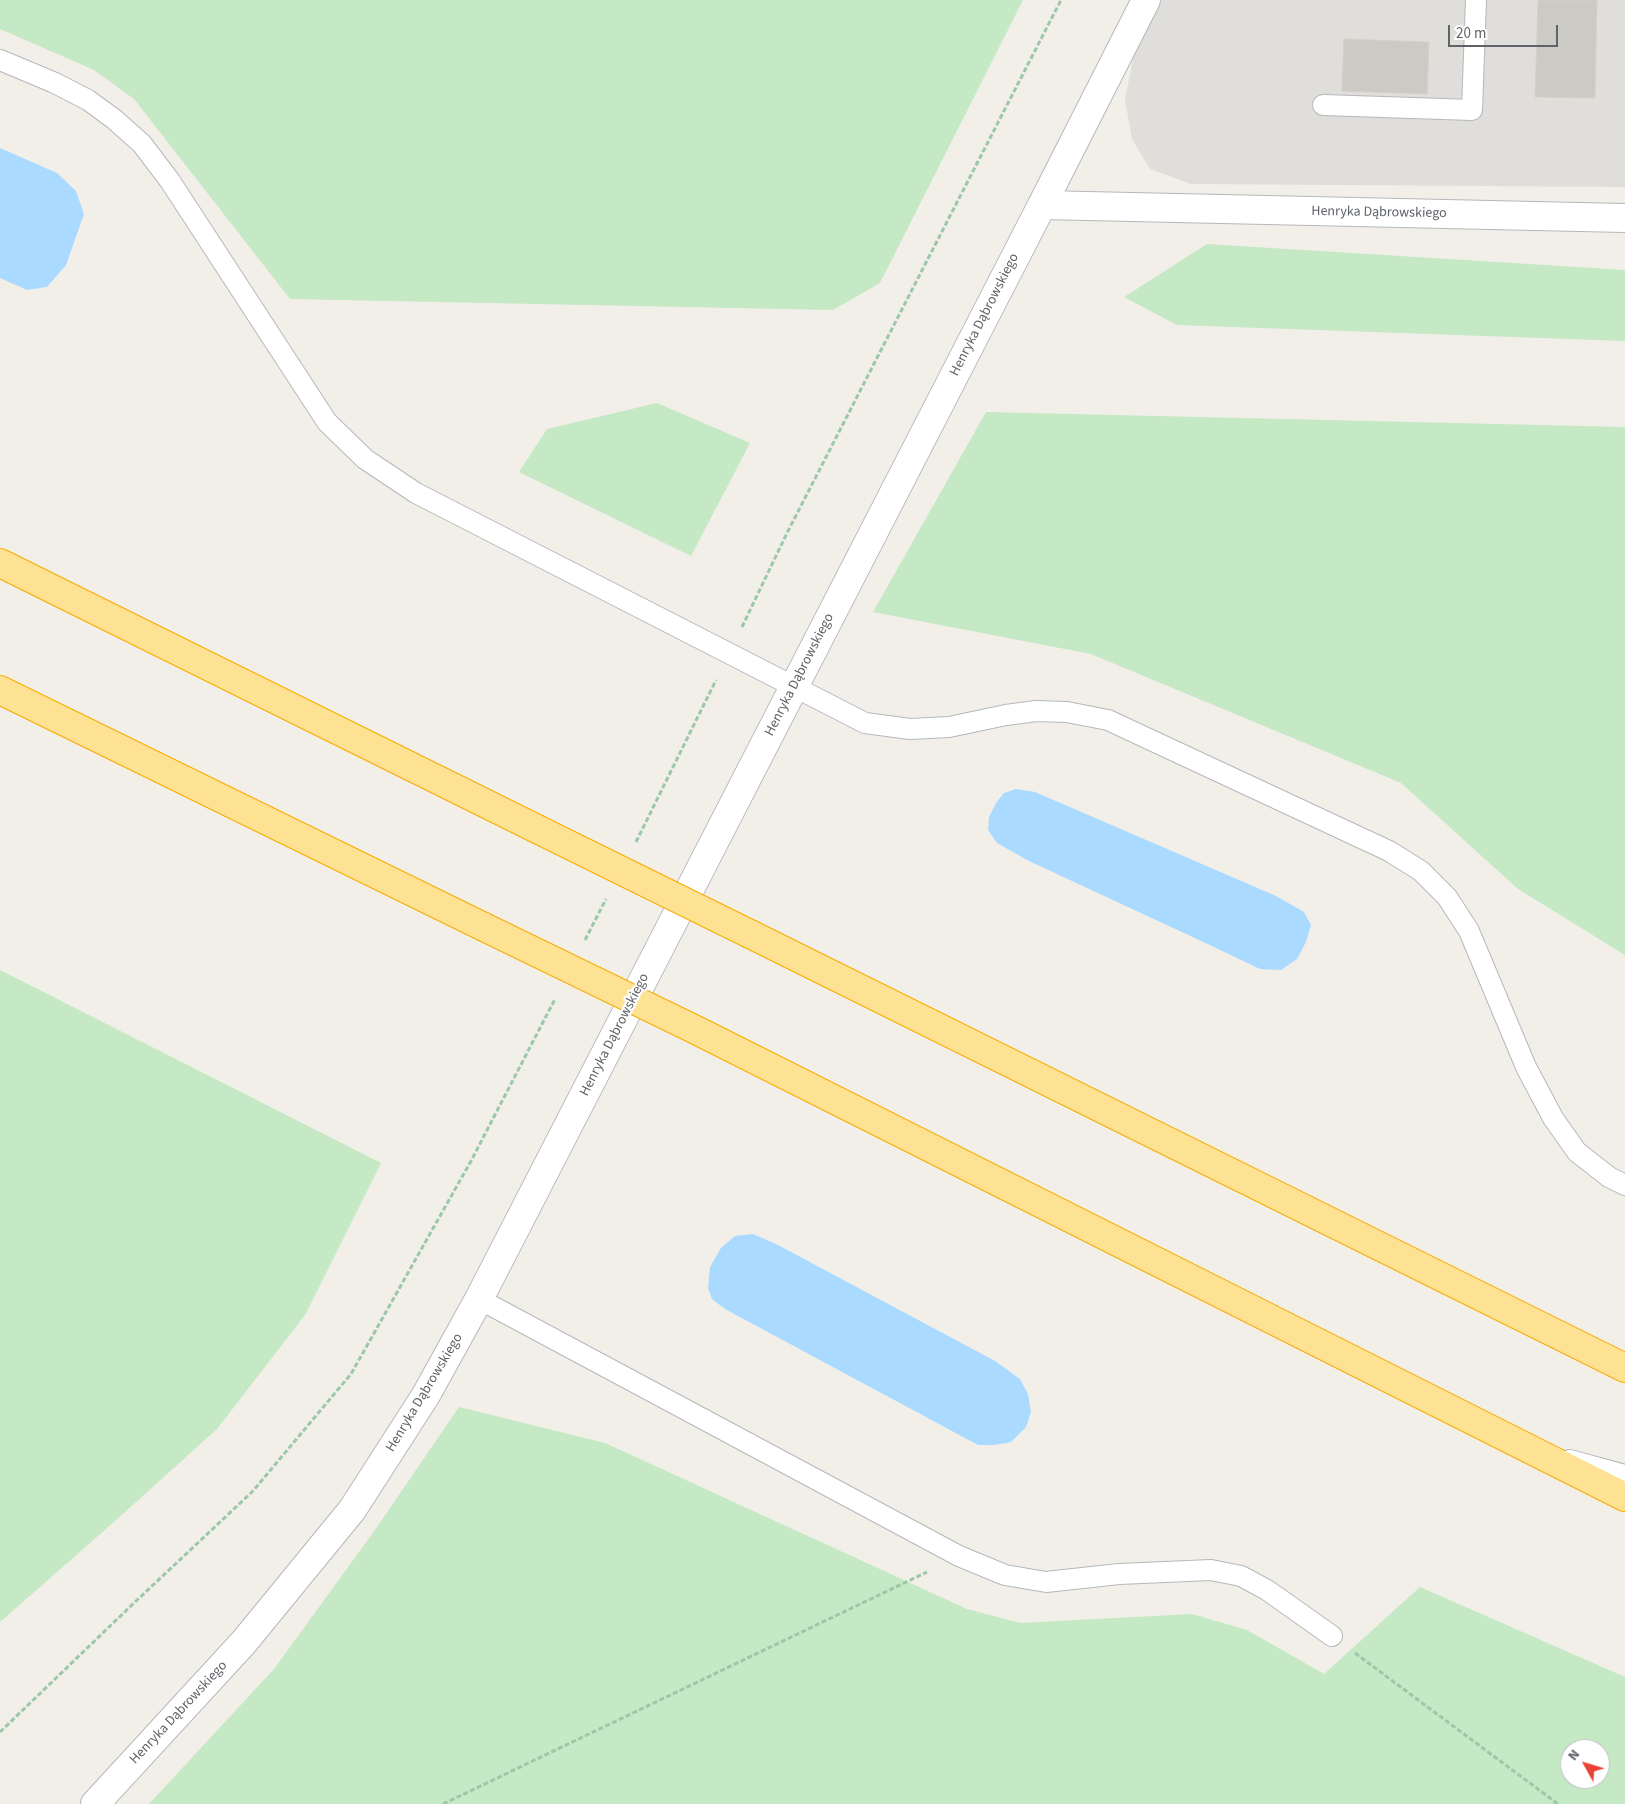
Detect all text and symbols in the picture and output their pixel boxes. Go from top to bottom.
scale bar [1450,15,1560,47]
text: 20 m [1456,23,1486,44]
street label: Henryka Dąbrowskiego [1311,203,1447,223]
street label: Henryka Dąbrowskiego [947,251,1023,379]
street label: Henryka Dąbrowskiego [762,611,838,739]
street label: Henryka Dąbrowskiego [577,971,653,1099]
street label: Henryka Dąbrowskiego [383,1331,467,1455]
street label: Henryka Dąbrowskiego [127,1658,231,1768]
north arrow [1560,1739,1610,1789]
text: N [1563,1745,1585,1765]

